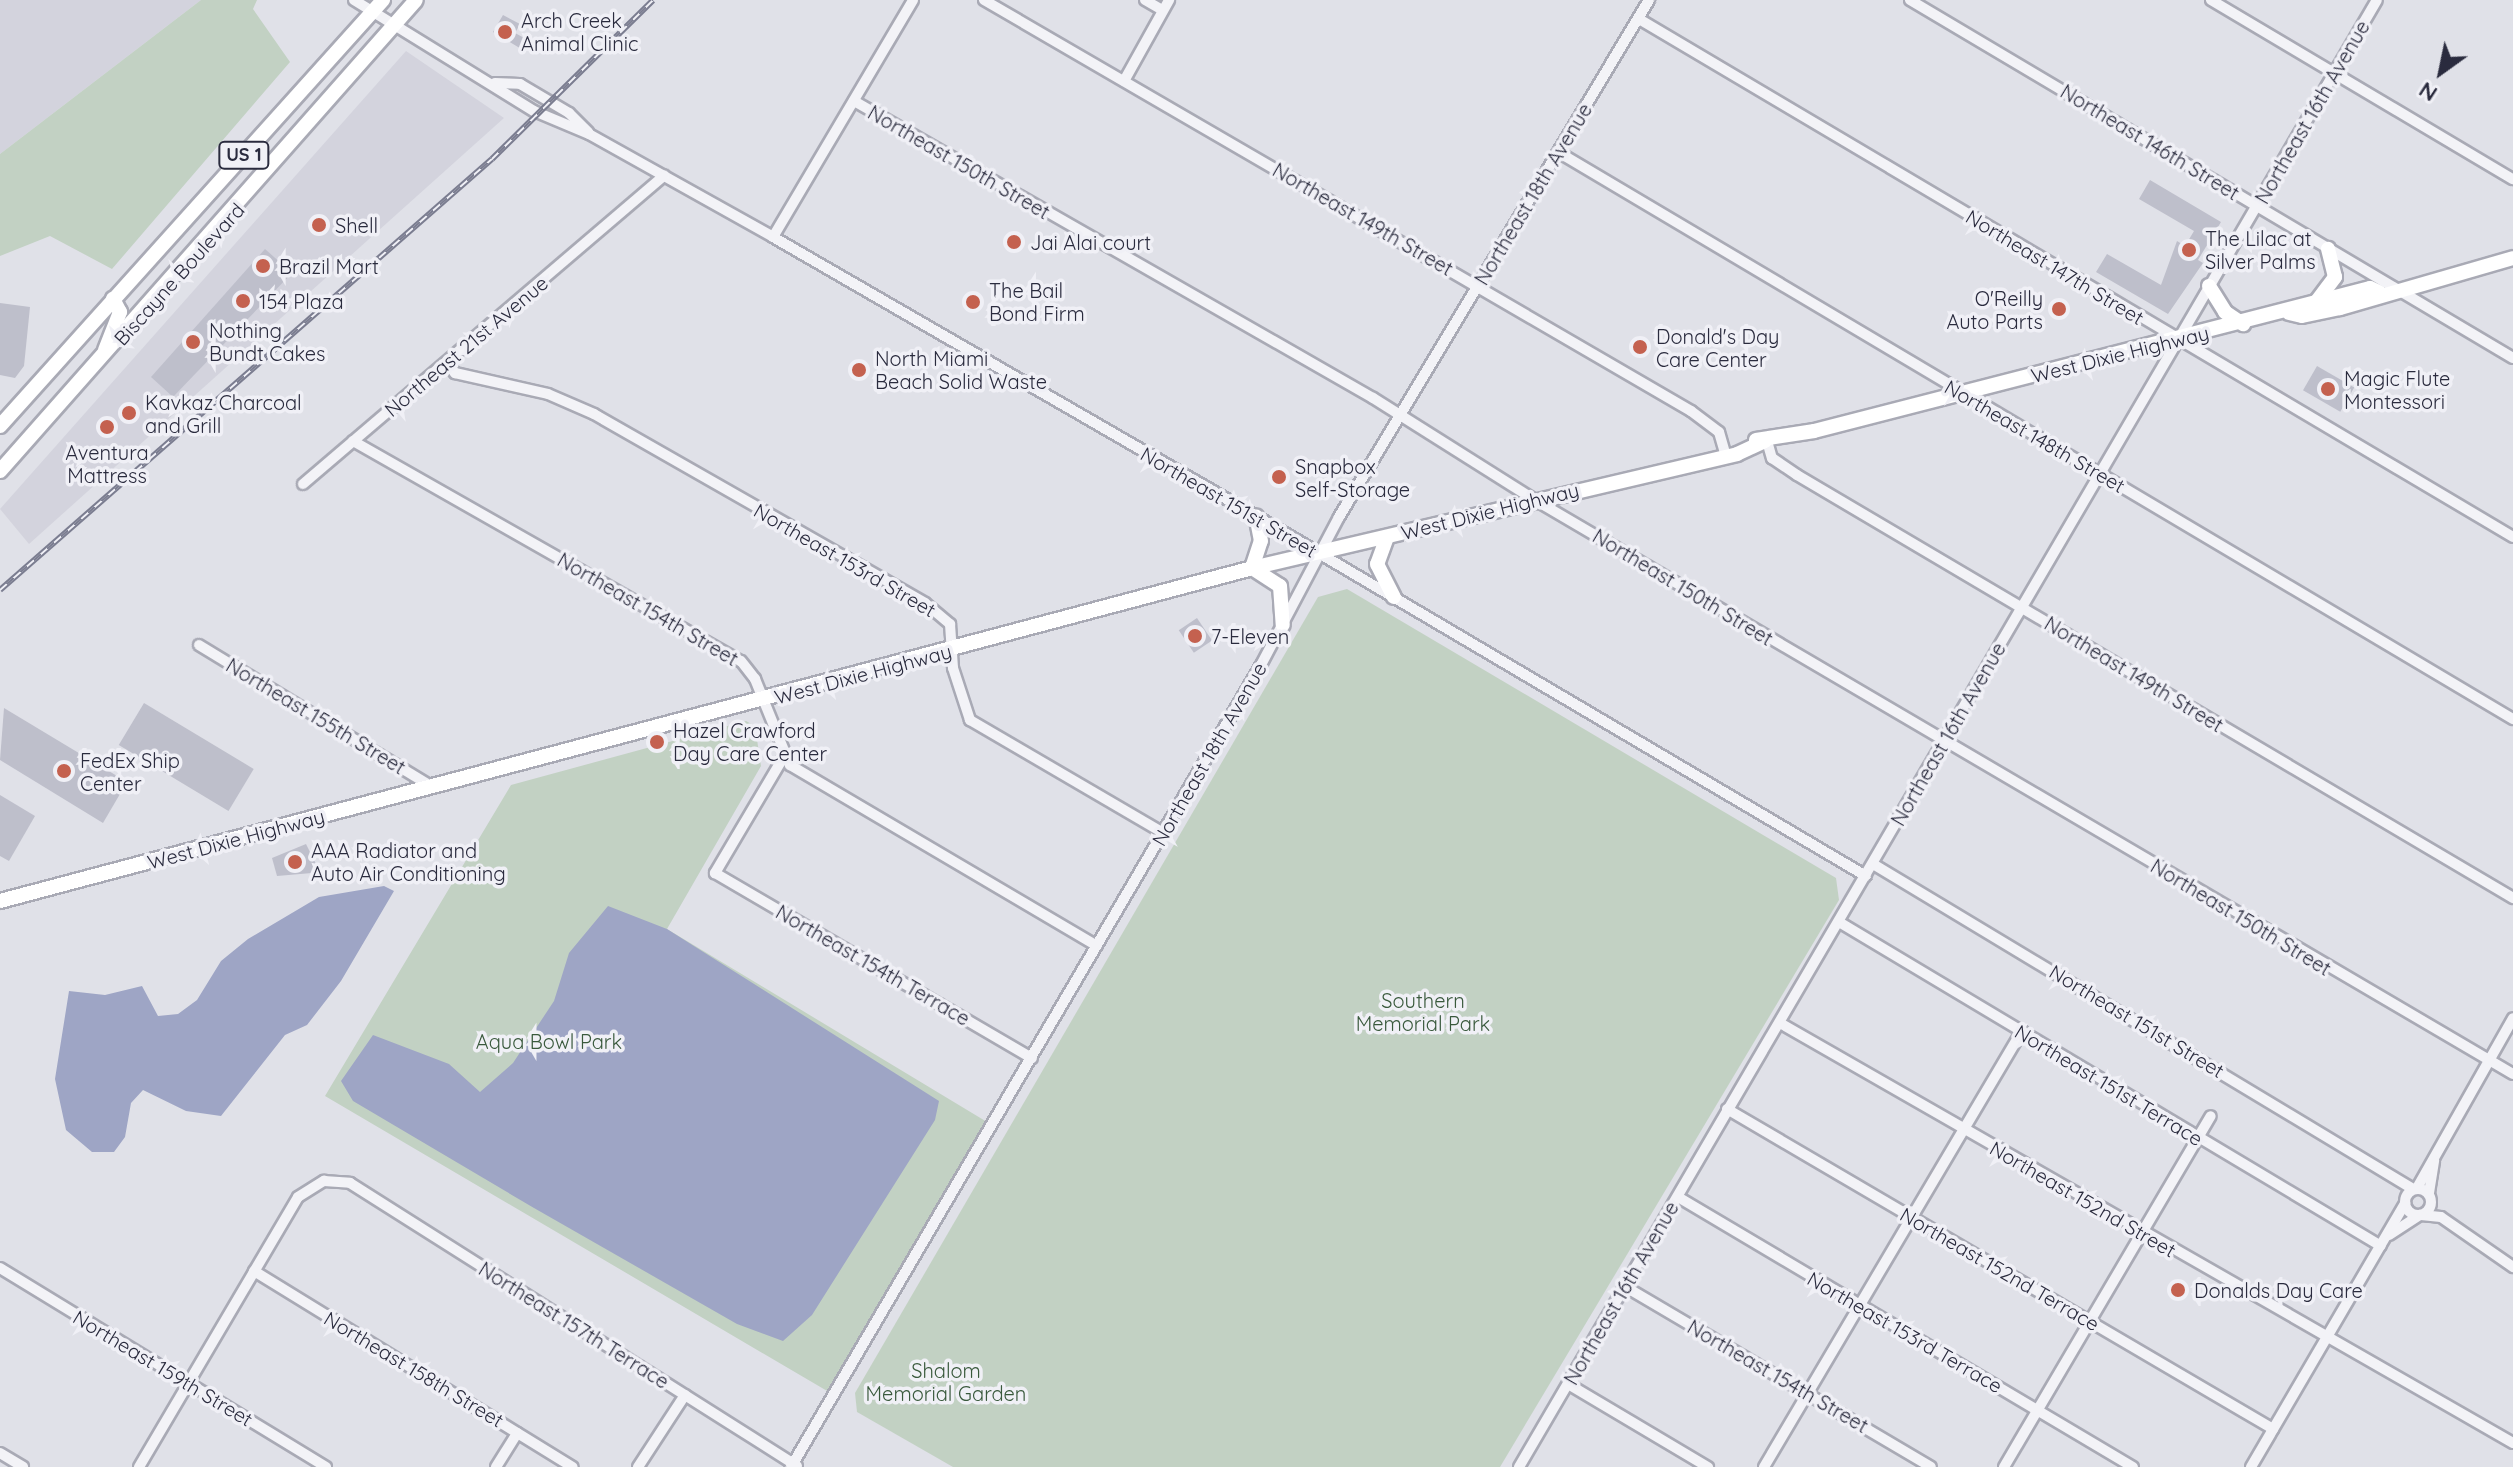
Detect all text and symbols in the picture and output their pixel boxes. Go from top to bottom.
place label: Arch Creek Animal Clinic [521,8,638,55]
street label: Northeast 16th Avenue [2250,16,2374,208]
marker: Arch Creek Animal Clinic [496,23,514,41]
north arrow [2401,32,2481,112]
text: N [2414,76,2442,108]
street label: Northeast 146th Street [2056,79,2244,205]
street label: Northeast 18th Avenue [1469,99,1597,289]
street label: Northeast 150th Street [864,100,1054,224]
road number: US 1 [218,141,270,169]
street label: Northeast 149th Street [1269,158,1457,280]
street label: Biscayne Boulevard [109,198,249,350]
street label: Northeast 147th Street [1962,204,2148,330]
place label: Shell [335,213,378,237]
marker: Shell [310,216,328,234]
place label: The Lilac at Silver Palms [2205,226,2316,273]
place label: Jai Alai court [1030,230,1151,254]
marker: Jai Alai court [1005,233,1023,251]
marker: The Lilac at Silver Palms [2180,241,2198,259]
place label: Brazil Mart [279,254,379,278]
marker: Brazil Mart [254,257,272,275]
street label: Northeast 21st Avenue [379,271,553,421]
place label: The Bail Bond Firm [989,278,1085,325]
place label: O'Reilly Auto Parts [1946,286,2043,333]
place label: 154 Plaza [259,289,344,313]
marker: 154 Plaza [234,292,252,310]
marker: The Bail Bond Firm [964,293,982,311]
marker: O'Reilly Auto Parts [2050,300,2068,318]
place label: Nothing Bundt Cakes [209,318,325,365]
street label: West Dixie Highway [2029,320,2211,388]
place label: Donald's Day Care Center [1656,324,1779,371]
marker: Nothing Bundt Cakes [184,333,202,351]
marker: Donald's Day Care Center [1631,338,1649,356]
place label: North Miami Beach Solid Waste [875,346,1047,393]
marker: North Miami Beach Solid Waste [850,361,868,379]
place label: Magic Flute Montessori [2344,366,2450,413]
street label: Northeast 148th Street [1941,375,2129,497]
marker: Magic Flute Montessori [2319,380,2337,398]
place label: Kavkaz Charcoal and Grill [145,390,302,437]
marker: Kavkaz Charcoal and Grill [120,404,138,422]
marker: Aventura Mattress [98,418,116,436]
place label: Aventura Mattress [65,440,149,487]
street label: Northeast 151st Street [1137,442,1321,562]
place label: Snapbox Self-Storage [1295,454,1410,501]
marker: Snapbox Self-Storage [1270,468,1288,486]
street label: West Dixie Highway [1399,477,1581,545]
street label: Northeast 153rd Street [750,498,940,622]
street label: Northeast 150th Street [1589,524,1777,650]
street label: Northeast 154th Street [553,547,743,671]
street label: Northeast 149th Street [2040,611,2228,737]
place label: 7-Eleven [1211,624,1289,648]
marker: 7-Eleven [1186,627,1204,645]
street label: Northeast 16th Avenue [1886,638,2010,830]
street label: West Dixie Highway [772,639,954,709]
street label: Northeast 155th Street [222,653,410,779]
street label: Northeast 18th Avenue [1147,658,1271,850]
place label: Hazel Crawford Day Care Center [673,718,827,765]
marker: Hazel Crawford Day Care Center [648,733,666,751]
place label: FedEx Ship Center [80,748,180,795]
marker: FedEx Ship Center [55,762,73,780]
street label: West Dixie Highway [145,804,327,874]
place label: AAA Radiator and Auto Air Conditioning [311,838,506,885]
marker: AAA Radiator and Auto Air Conditioning [286,853,304,871]
street label: Northeast 150th Street [2147,854,2335,980]
street label: Northeast 154th Terrace [772,900,974,1030]
street label: Northeast 151st Street [2045,959,2229,1083]
park label: Southern Memorial Park [1356,989,1490,1036]
street label: Northeast 151st Terrace [2011,1019,2207,1151]
park label: Aqua Bowl Park [476,1029,622,1053]
street label: Northeast 152nd Street [1986,1136,2180,1262]
street label: Northeast 16th Avenue [1559,1197,1683,1389]
street label: Northeast 152nd Terrace [1896,1202,2104,1336]
street label: Northeast 157th Terrace [474,1257,674,1393]
street label: Northeast 153rd Terrace [1803,1266,2007,1398]
place label: Donalds Day Care [2194,1278,2363,1302]
marker: Donalds Day Care [2169,1281,2187,1299]
street label: Northeast 159th Street [69,1305,257,1431]
street label: Northeast 158th Street [320,1306,508,1432]
street label: Northeast 154th Street [1683,1314,1873,1438]
park label: Shalom Memorial Garden [866,1358,1026,1405]

